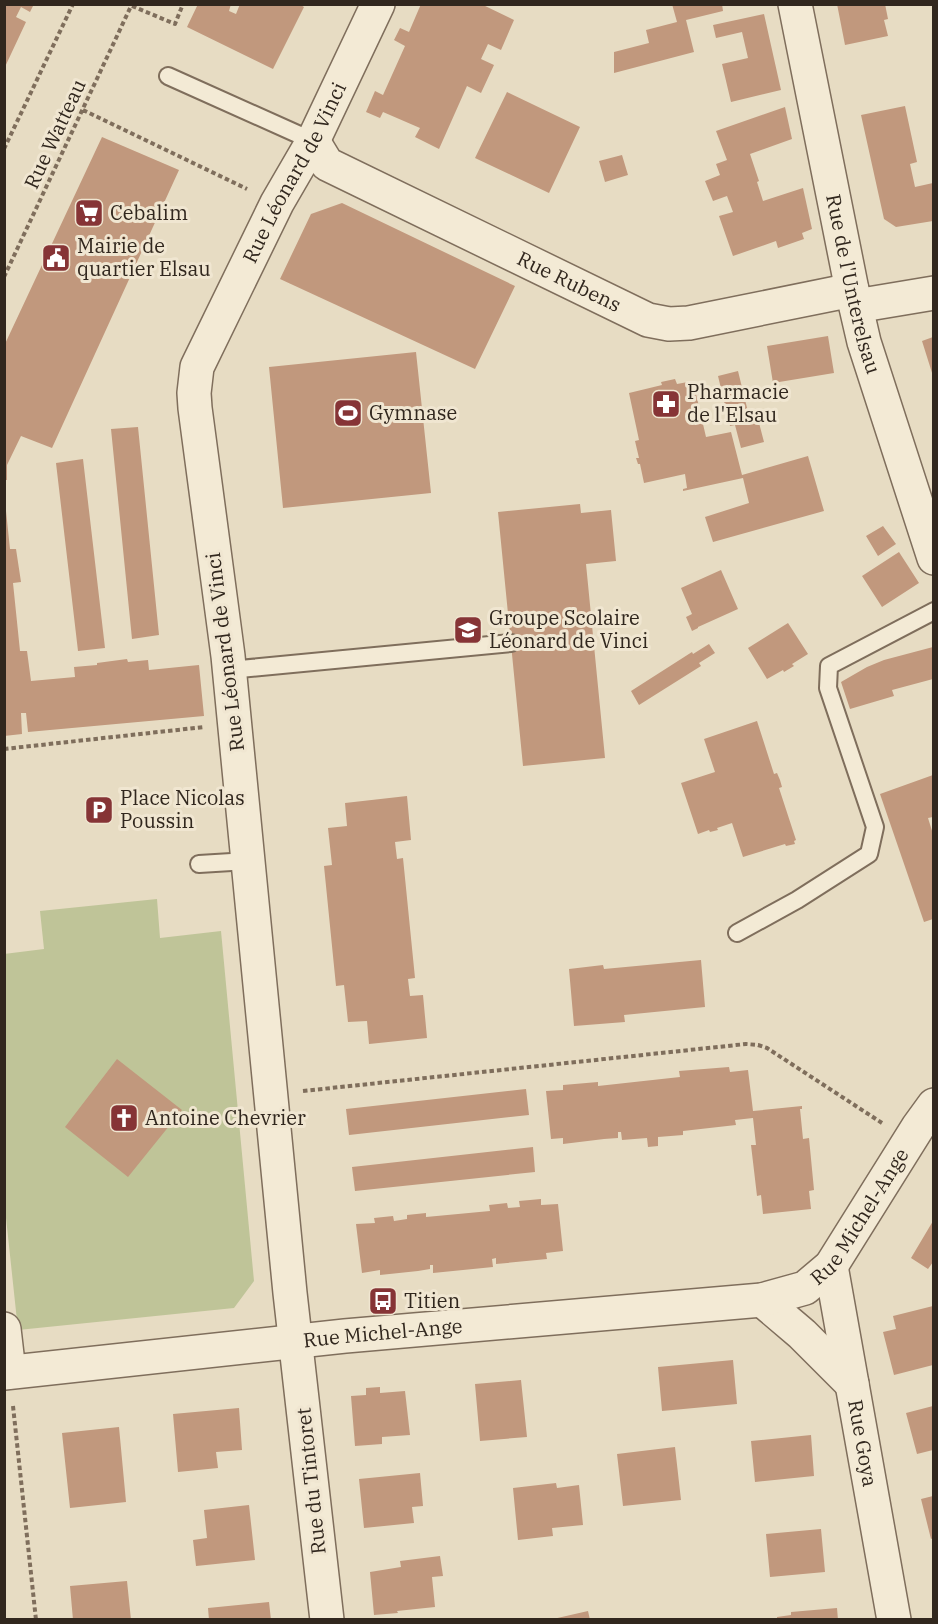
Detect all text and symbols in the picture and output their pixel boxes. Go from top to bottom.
street label: Rue Watteau [17,75,92,193]
street label: Rue Léonard de Vinci [236,78,352,267]
street label: Rue de l'Unterelsau [820,192,887,377]
supermarket icon: Cebalim [73,197,105,229]
place label: Cebalim [110,199,188,226]
place label: Mairie de quartier Elsau [77,232,211,282]
public building icon: Mairie de quartier Elsau [40,242,72,274]
street label: Rue Rubens [513,244,626,318]
place label: Pharmacie de l'Elsau [687,378,789,428]
pharmacy icon: Pharmacie de l'Elsau [650,388,682,420]
sports icon: Gymnase [332,397,364,429]
place label: Gymnase [369,399,457,426]
street label: Rue Léonard de Vinci [199,551,250,753]
place label: Groupe Scolaire Léonard de Vinci [489,604,648,654]
school or university icon: Groupe Scolaire Léonard de Vinci [452,614,484,646]
place label: Place Nicolas Poussin [120,784,245,834]
parking icon: Place Nicolas Poussin [83,794,115,826]
church icon: Antoine Chevrier [108,1102,140,1134]
place label: Antoine Chevrier [145,1104,306,1131]
street label: Rue Michel-Ange [804,1143,915,1291]
bus stop icon: Titien [367,1285,399,1317]
place label: Titien [404,1287,460,1314]
street label: Rue Michel-Ange [302,1312,464,1353]
street label: Rue Goya [842,1397,884,1489]
street label: Rue du Tintoret [289,1406,332,1556]

